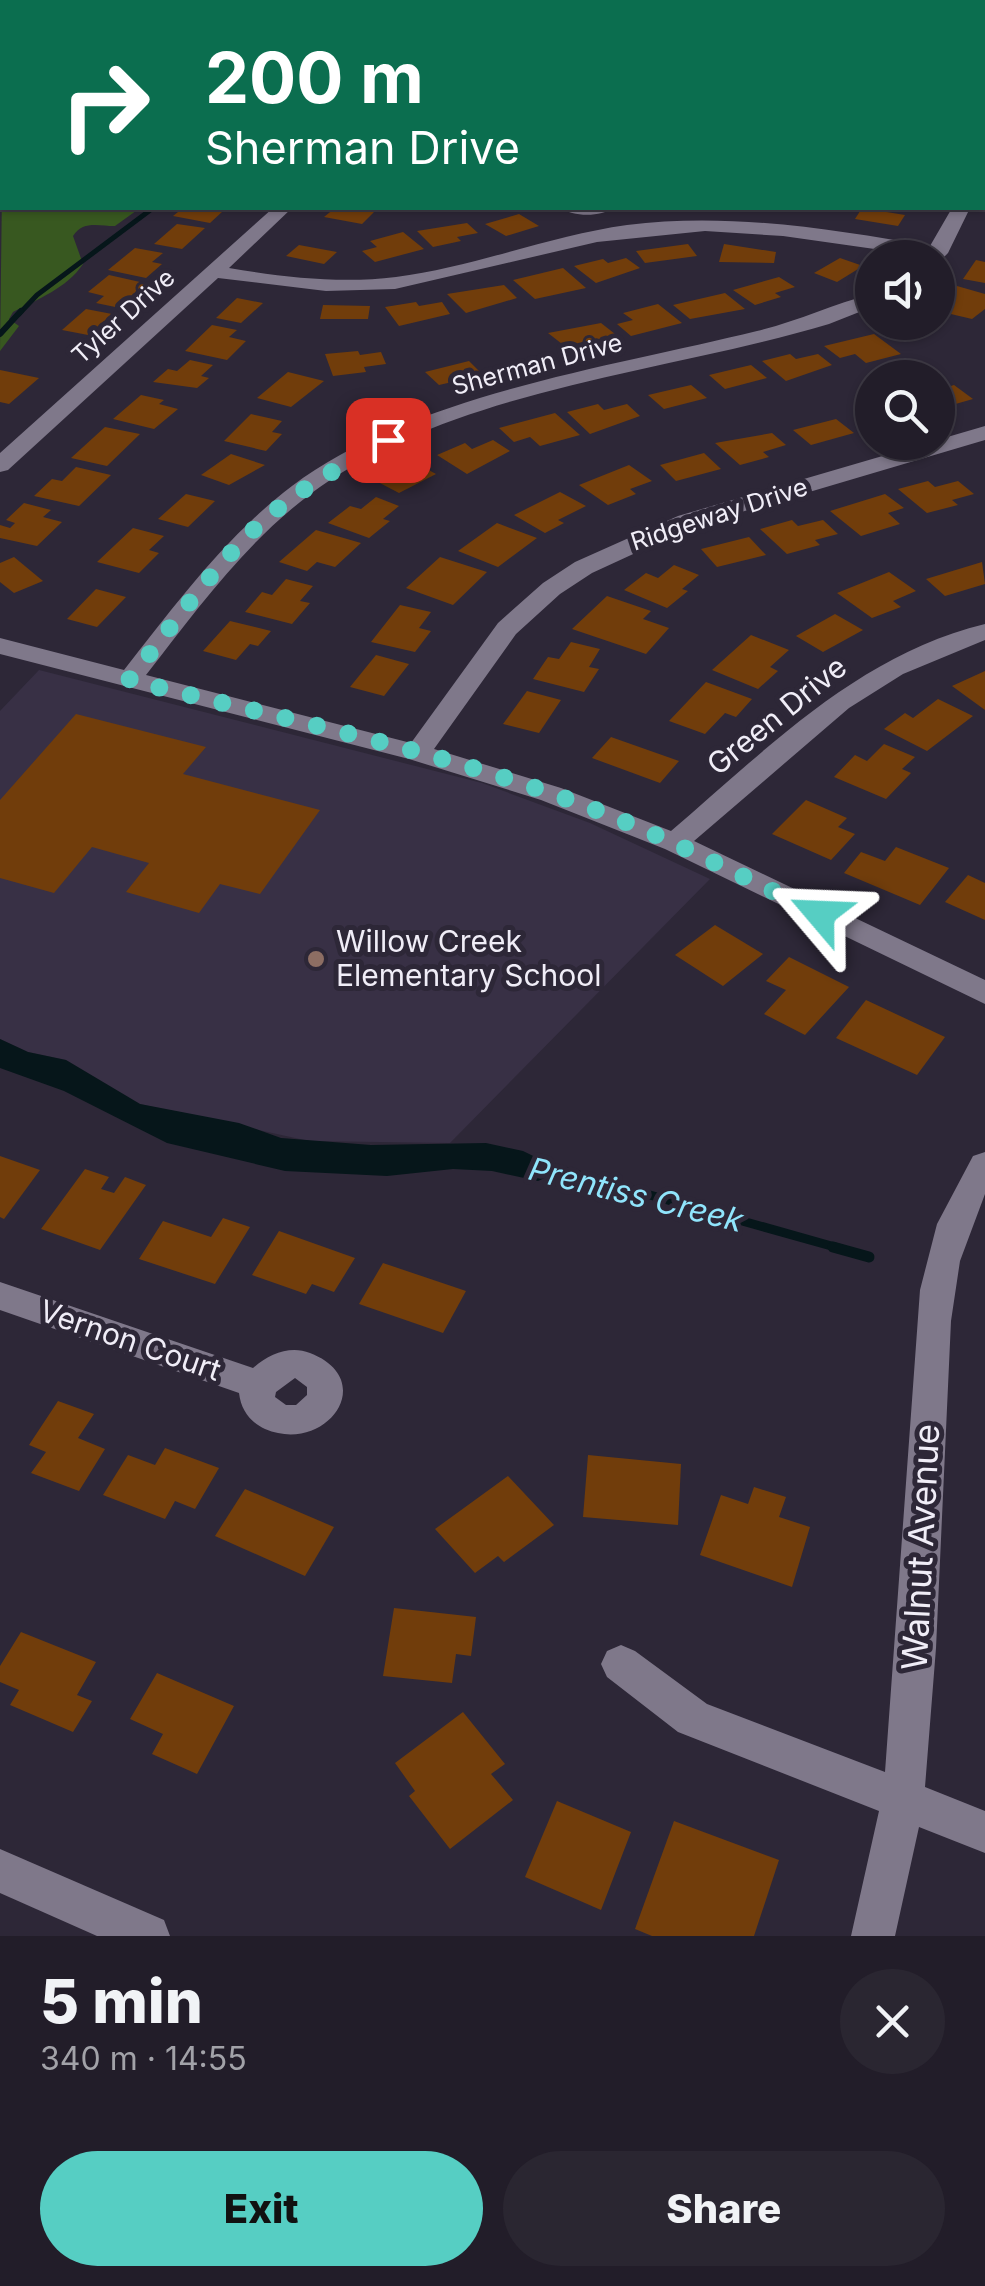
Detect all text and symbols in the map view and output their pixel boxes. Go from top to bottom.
text: 200 m [205,35,424,120]
icon: right [40,40,170,170]
text: Sherman Drive [205,120,520,175]
map controls [855,240,955,460]
button: sound [855,240,955,340]
street label: Tyler Drive [65,262,181,370]
street label: Sherman Drive [449,327,625,401]
button: search [855,360,955,460]
pin [346,398,431,483]
icon: arrive [361,413,416,468]
street label: Ridgeway Drive [627,471,811,557]
street label: Green Drive [699,648,853,782]
position arrow [768,862,872,966]
place label: Willow Creek Elementary School [336,923,602,993]
marker: Willow Creek Elementary School [305,948,327,970]
water label: Prentiss Creek [525,1149,749,1240]
street label: Vernon Court [35,1292,226,1388]
street label: Walnut Avenue [893,1423,947,1671]
text: 5 min [40,1965,203,2037]
button: close [840,1969,945,2074]
text: 340 m · 14:55 [40,2039,247,2078]
button: Exit [40,2151,483,2266]
button: Share [503,2151,945,2266]

